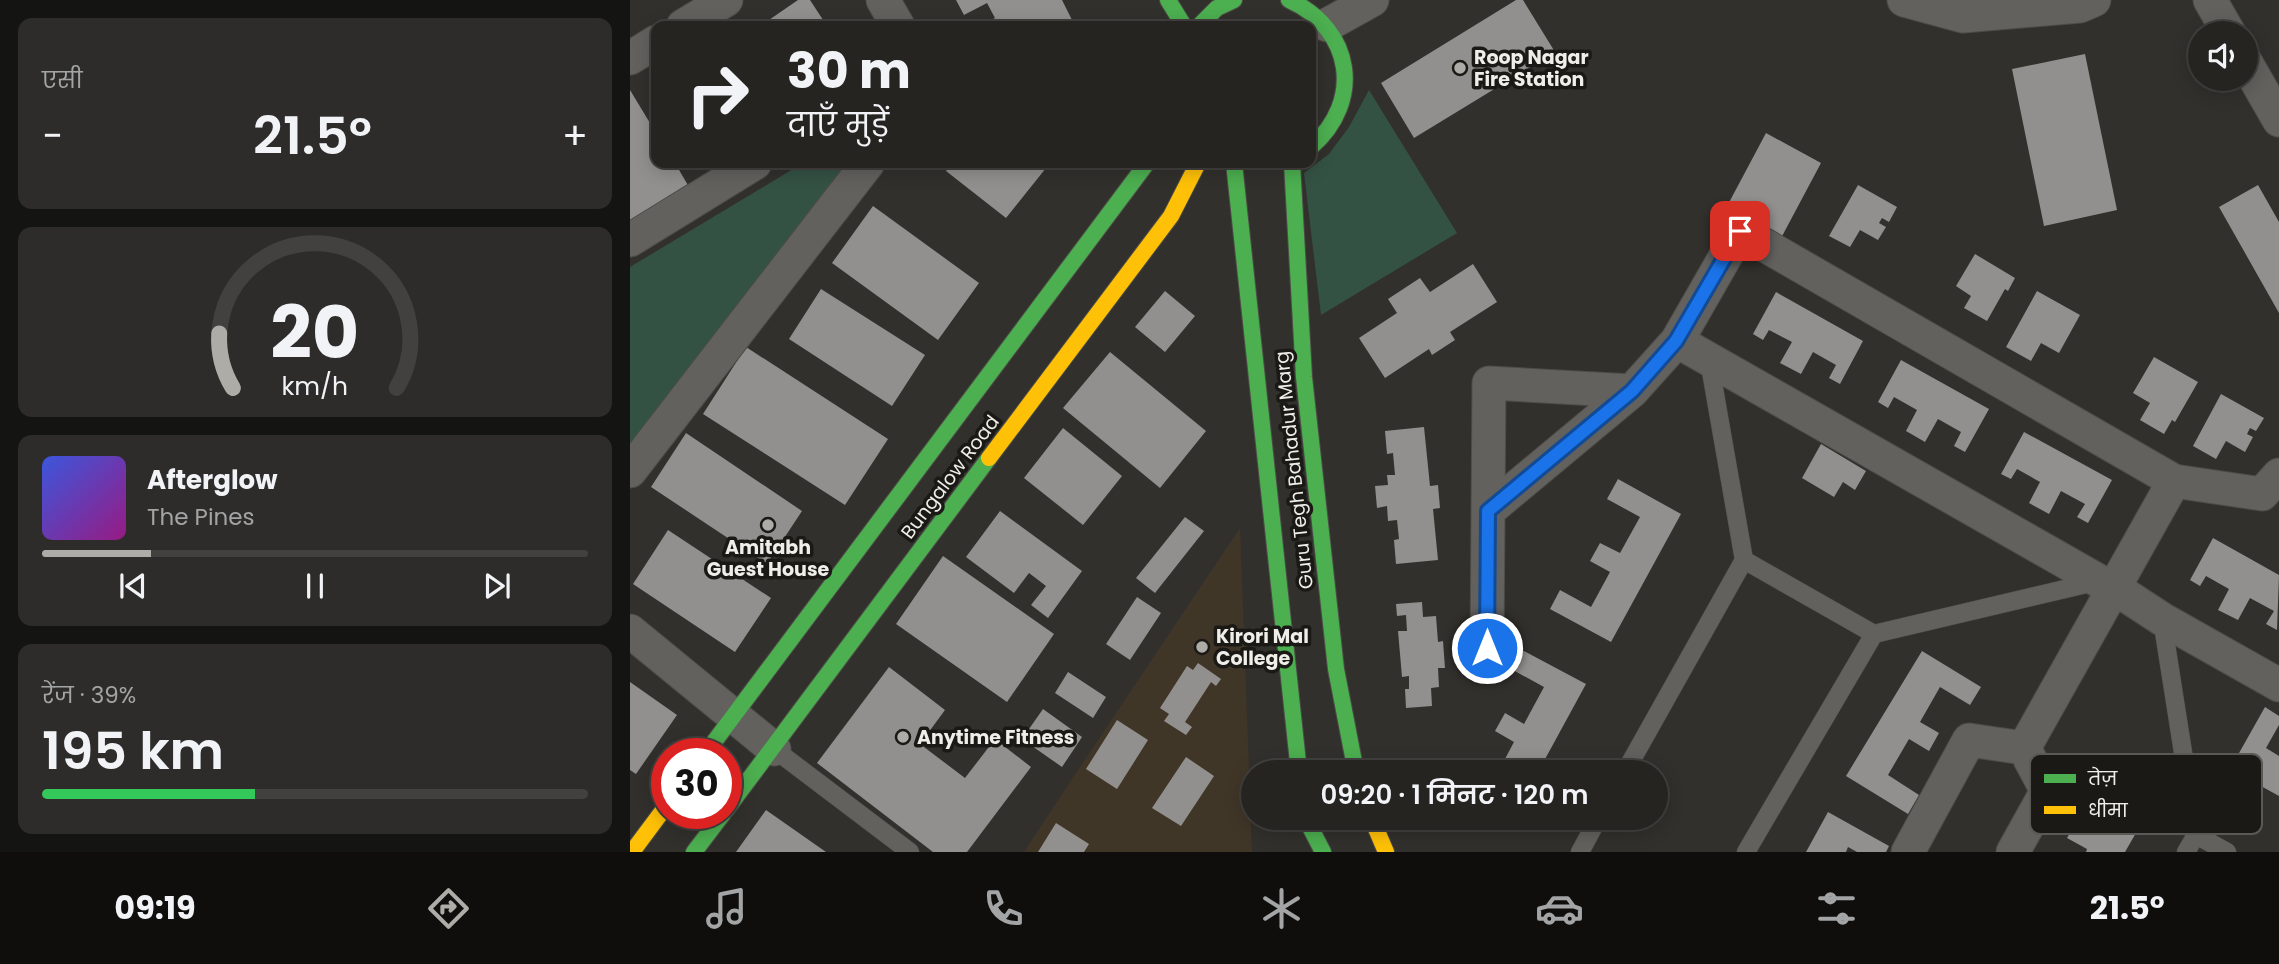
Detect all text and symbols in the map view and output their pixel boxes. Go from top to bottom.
map controls [2188,21,2258,91]
button: sound [2188,21,2258,91]
text: 30 m [787,37,911,105]
place label: Roop Nagar Fire Station [1474,44,1589,93]
icon: right [672,49,763,140]
marker: Roop Nagar Fire Station [1452,60,1468,76]
text: एसी [42,64,83,96]
text: 21.5° [253,99,372,172]
text: दाएँ मुड़ें [787,102,889,147]
text: − [42,109,63,162]
text: + [562,109,588,162]
pin [1710,201,1770,261]
icon: arrive [1721,212,1759,250]
text: 20 [270,282,360,383]
street label: Guru Tegh Bahadur Marg [1268,350,1320,590]
text: km/h [282,369,348,404]
street label: Bungalow Road [895,410,1005,544]
text: Afterglow [147,462,278,498]
text: The Pines [147,501,255,533]
marker: Amitabh Guest House [760,517,776,533]
place label: Amitabh Guest House [707,534,830,583]
icon: previous [114,567,152,605]
icon: pause [296,567,334,605]
icon: next [478,567,516,605]
position arrow [1450,611,1524,685]
place label: Kirori Mal College [1216,623,1309,672]
marker: Kirori Mal College [1194,639,1210,655]
text: रेंज · 39% [42,679,136,711]
text: 195 km [42,714,224,787]
place label: Anytime Fitness [917,724,1074,751]
marker: Anytime Fitness [895,729,911,745]
speed limit sign: 30 [651,738,742,829]
legend [2030,754,2262,834]
text: तेज़ [2087,765,2118,792]
text: 09:20 · 1 मिनट · 120 m [1321,777,1588,813]
text: धीमा [2088,797,2129,824]
icon: directions [424,884,473,933]
icon: music [702,884,751,933]
icon: phone [979,884,1028,933]
icon: climate [1257,884,1306,933]
icon: car [1535,884,1584,933]
icon: filters [1812,884,1861,933]
text: 09:19 [114,885,196,930]
text: 21.5° [2090,885,2165,930]

